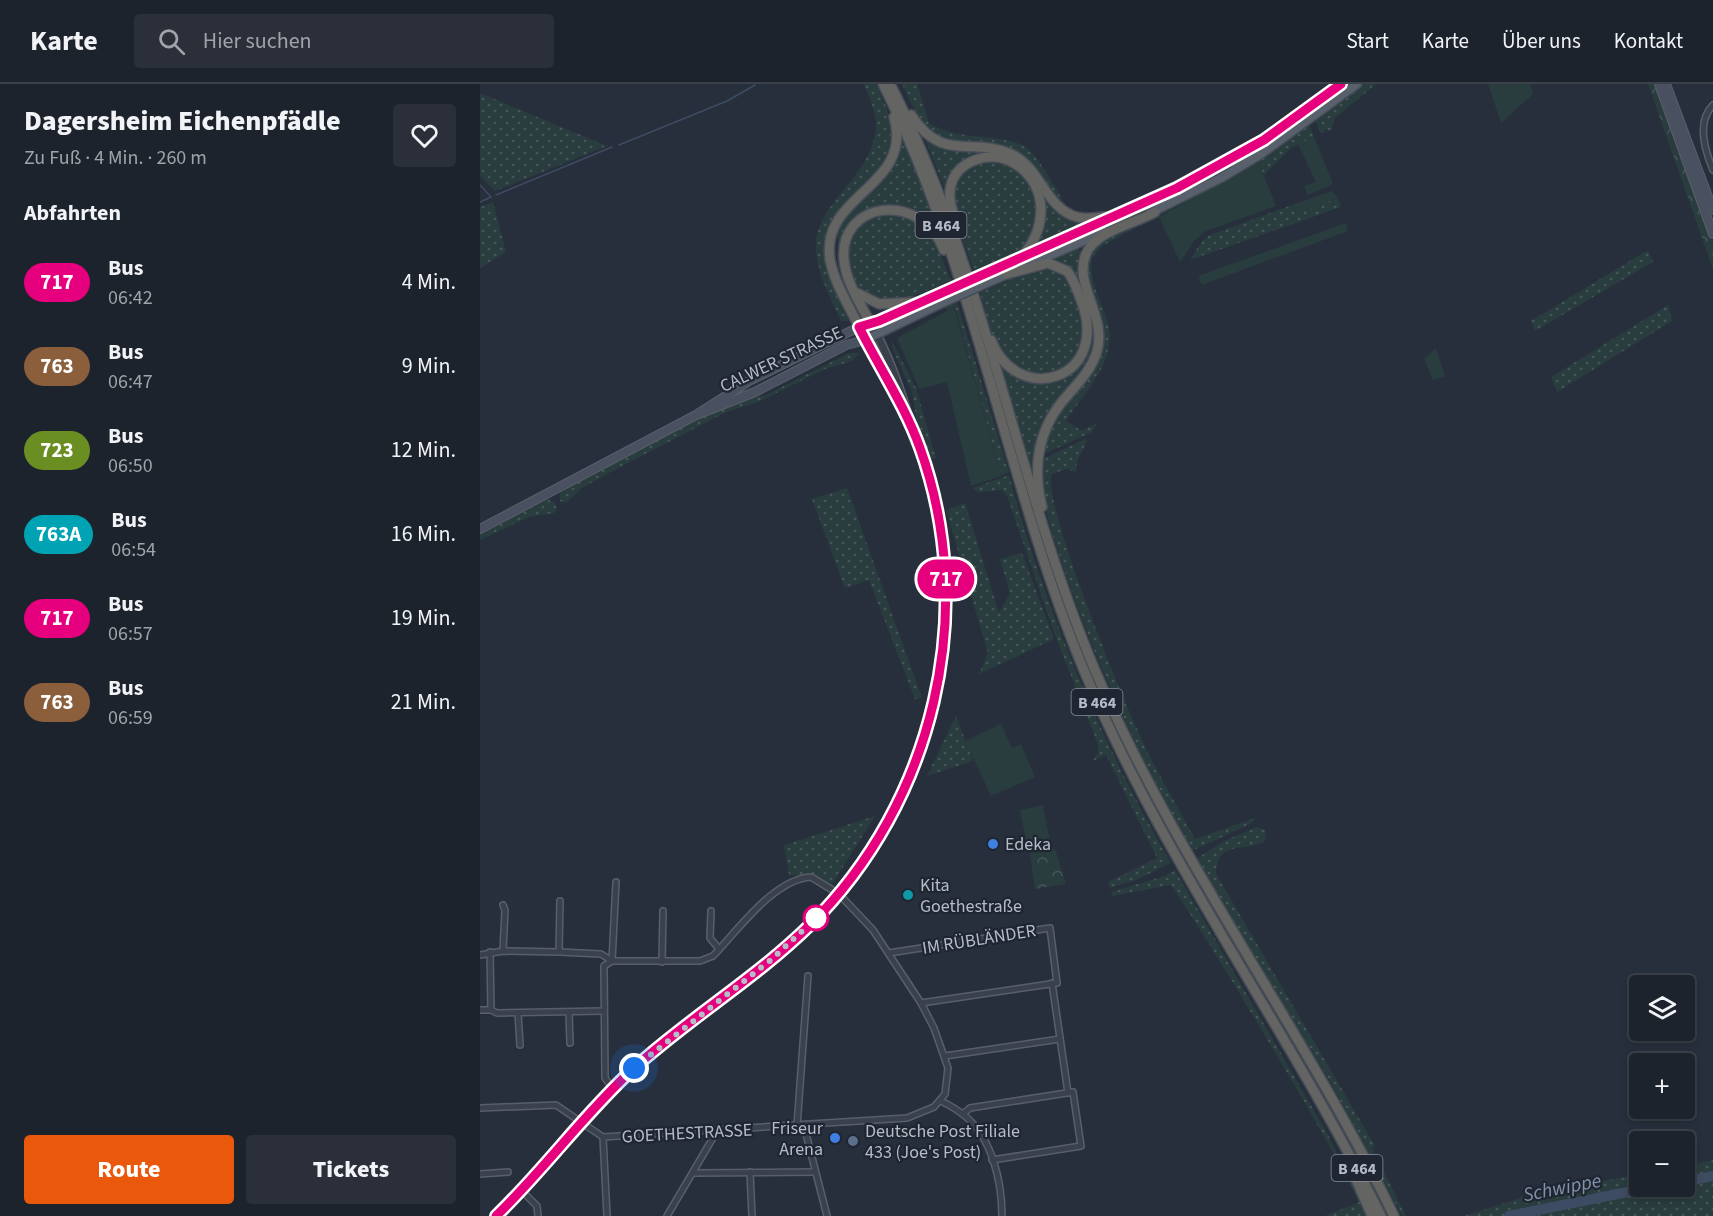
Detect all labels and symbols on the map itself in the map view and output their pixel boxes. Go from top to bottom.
road number: B 464 [916,212,966,238]
street label: CALWER STRASSE [716,320,847,399]
line badge: 717 [912,560,980,598]
road number: B 464 [1072,689,1122,715]
place label: Edeka [1005,832,1051,857]
marker: Edeka [986,837,1000,851]
place label: Kita Goethestraße [920,873,1022,919]
marker: Kita Goethestraße [901,888,915,902]
unlabelled marker [803,905,829,931]
street label: IM RÜBLÄNDER [920,918,1038,961]
your location [619,1053,649,1083]
place label: Friseur Arena [771,1116,824,1162]
street label: GOETHESTRASSE [621,1118,753,1149]
place label: Deutsche Post Filiale 433 (Joe's Post) [865,1119,1020,1165]
marker: Friseur Arena [828,1131,842,1145]
marker: Deutsche Post Filiale 433 (Joe's Post) [846,1134,860,1148]
road number: B 464 [1332,1155,1382,1181]
water label: Schwippe [1521,1167,1604,1209]

